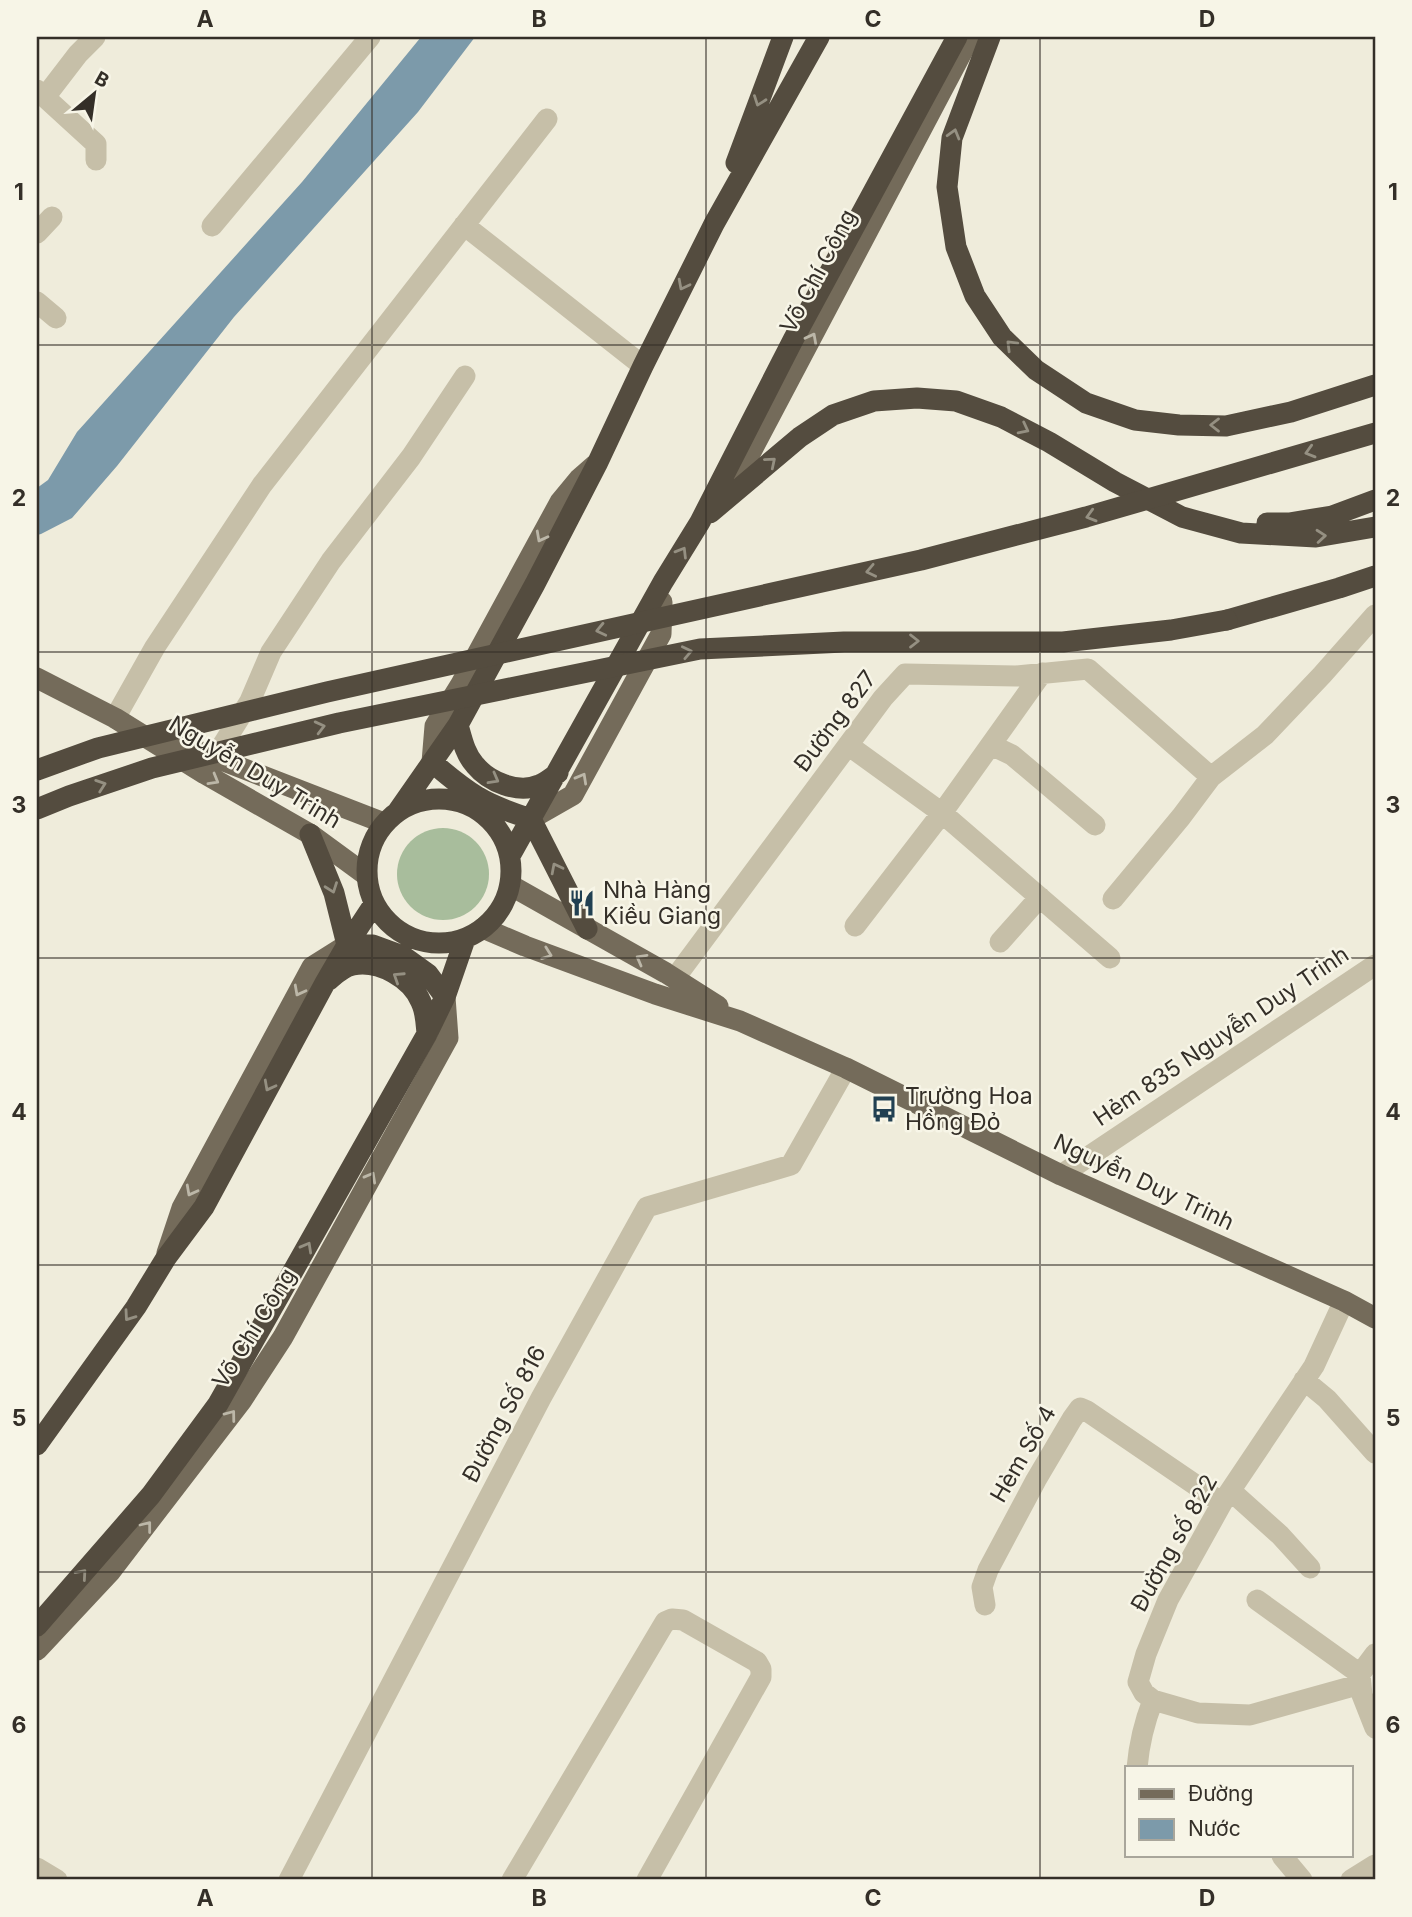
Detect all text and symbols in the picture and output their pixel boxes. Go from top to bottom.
text: A [196,5,214,33]
text: B [531,5,547,33]
text: C [864,5,882,33]
text: D [1199,5,1215,33]
north arrow [60,60,130,130]
text: B [91,66,113,93]
one-way arrow [753,94,767,106]
one-way arrow [946,129,961,141]
text: 1 [14,178,24,206]
text: 1 [1388,178,1398,206]
street label: Võ Chí Công [774,204,862,338]
one-way arrow [678,278,692,290]
one-way arrow [804,333,817,346]
one-way arrow [1006,340,1019,353]
one-way arrow [1209,417,1219,433]
one-way arrow [1017,421,1029,434]
one-way arrow [1304,444,1316,459]
one-way arrow [763,458,776,470]
text: 2 [12,484,26,512]
text: 2 [1386,484,1400,512]
one-way arrow [1085,507,1097,522]
one-way arrow [1316,529,1327,544]
one-way arrow [536,530,549,542]
one-way arrow [673,547,686,560]
one-way arrow [865,562,877,577]
one-way arrow [595,622,607,636]
one-way arrow [910,633,920,649]
one-way arrow [681,645,693,660]
street label: Đường 827 [788,665,882,777]
street label: Nguyễn Duy Trinh [164,710,346,834]
one-way arrow [314,721,326,735]
one-way arrow [487,771,500,784]
one-way arrow [207,772,220,785]
one-way arrow [574,772,587,785]
one-way arrow [94,779,106,793]
text: 3 [12,791,26,819]
text: 3 [1386,791,1400,819]
one-way arrow [550,863,564,875]
place label: Nhà Hàng Kiều Giang [603,876,721,930]
one-way arrow [324,882,338,894]
restaurant icon: Nhà Hàng Kiều Giang [567,888,597,918]
street label: Hẻm 835 Nguyễn Duy Trinh [1088,940,1354,1132]
one-way arrow [540,946,552,960]
one-way arrow [636,954,648,967]
one-way arrow [393,973,406,985]
one-way arrow [294,983,307,996]
one-way arrow [264,1079,277,1091]
place label: Trường Hoa Hồng Đỏ [905,1082,1033,1136]
bus stop icon: Trường Hoa Hồng Đỏ [869,1094,899,1124]
text: 4 [11,1098,27,1126]
text: 4 [1385,1098,1401,1126]
street label: Nguyễn Duy Trinh [1049,1128,1239,1236]
one-way arrow [363,1172,377,1184]
one-way arrow [186,1184,199,1196]
one-way arrow [299,1241,312,1254]
street label: Võ Chí Công [206,1263,302,1393]
one-way arrow [125,1308,137,1321]
street label: Đường Số 816 [456,1341,552,1487]
street label: Hèm Số 4 [984,1401,1062,1507]
text: 5 [12,1404,26,1432]
text: 5 [1386,1404,1400,1432]
one-way arrow [223,1410,235,1423]
street label: Đường số 822 [1125,1469,1223,1617]
one-way arrow [139,1521,152,1533]
one-way arrow [74,1570,86,1583]
text: 6 [12,1711,26,1739]
text: 6 [1386,1711,1400,1739]
legend [1125,1766,1352,1857]
text: Đường [1188,1781,1253,1806]
text: Nước [1188,1816,1241,1841]
text: A [196,1884,214,1912]
text: B [531,1884,547,1912]
text: C [864,1884,882,1912]
text: D [1199,1884,1215,1912]

